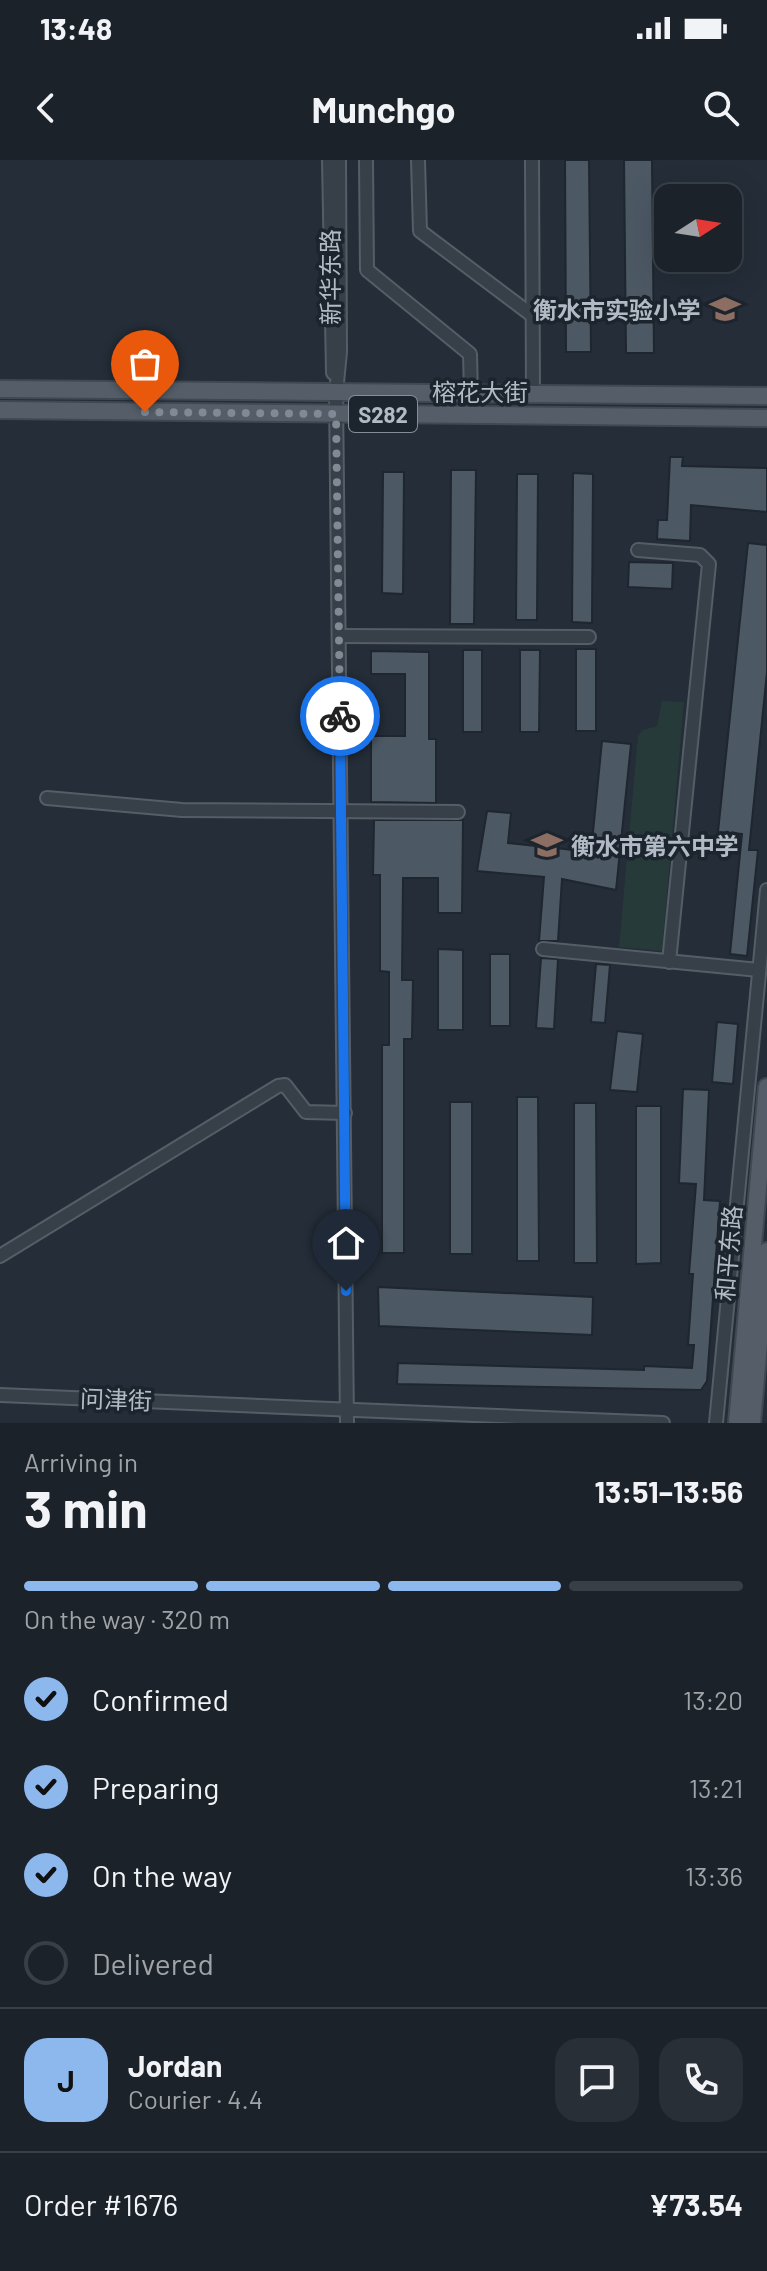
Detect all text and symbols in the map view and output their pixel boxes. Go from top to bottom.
text: 13:48 [40,10,112,46]
icon: back [24,86,68,130]
icon: search [699,86,743,130]
text: Munchgo [311,87,456,130]
north arrow [654,184,742,272]
map controls [654,184,742,272]
street label: 新华东路 [315,229,344,325]
school or university icon: 衡水市实验小学 [708,292,742,326]
place label: 衡水市实验小学 [533,295,701,324]
pin [111,330,179,412]
icon: bag [123,342,167,386]
street label: 榕花大街 [432,377,528,406]
road number: S282 [349,396,417,432]
courier [300,676,380,756]
icon: bike [318,694,362,738]
school or university icon: 衡水市第六中学 [530,828,564,862]
place label: 衡水市第六中学 [571,831,739,860]
street label: 和平东路 [709,1204,747,1302]
pin [312,1209,380,1291]
icon: home [324,1221,368,1265]
street label: 问津街 [80,1383,152,1415]
text: Arriving in [24,1446,138,1477]
text: 13:51–13:56 [595,1473,743,1509]
text: 3 min [24,1476,148,1538]
text: On the way · 320 m [24,1603,230,1634]
icon: check [24,1677,68,1721]
text: Confirmed [92,1681,229,1717]
text: 13:20 [683,1684,743,1715]
icon: check [24,1765,68,1809]
text: Preparing [92,1769,219,1805]
text: 13:21 [689,1772,743,1803]
icon: check [24,1853,68,1897]
text: On the way [92,1857,232,1893]
text: 13:36 [685,1860,743,1891]
text: Delivered [92,1945,214,1981]
button: chat [555,2038,639,2122]
button: phone [659,2038,743,2122]
text: Jordan [128,2047,223,2083]
text: J [57,2062,75,2098]
text: Courier · 4.4 [128,2083,263,2114]
text: Order #1676 [24,2186,178,2222]
text: ¥73.54 [649,2186,743,2222]

